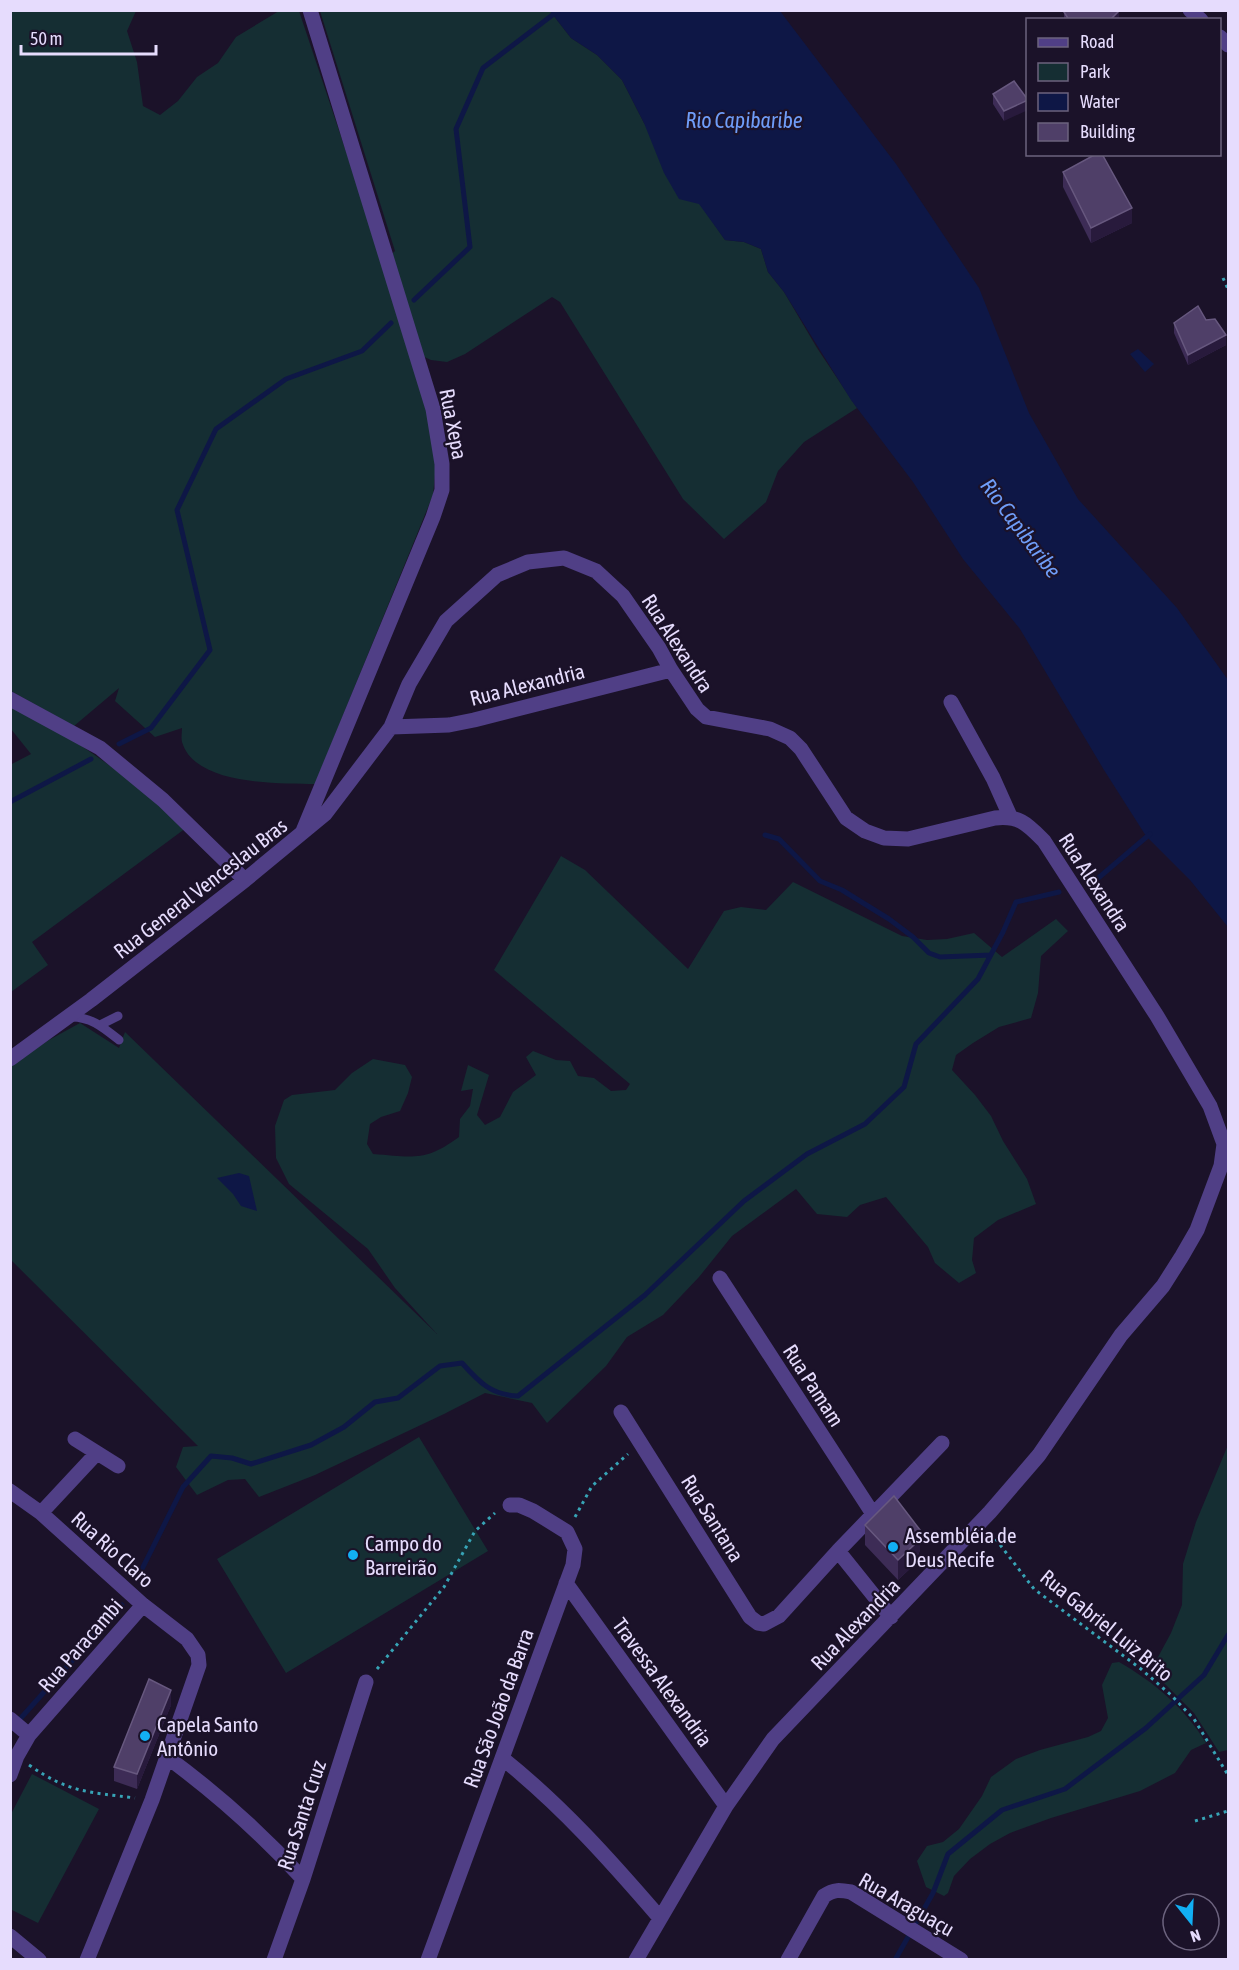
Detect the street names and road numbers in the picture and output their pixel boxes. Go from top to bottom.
street label: Rua Xepa [435,387,473,461]
street label: Rua Alexandra [637,589,719,697]
street label: Rua Alexandria [467,658,587,710]
street label: Rua General Venceslau Bras [109,813,291,963]
street label: Rua Alexandra [1054,828,1136,936]
street label: Rua Pamam [779,1339,849,1431]
street label: Rua Santana [677,1470,749,1566]
street label: Rua Rio Claro [67,1506,159,1592]
street label: Rua Gabriel Luiz Brito [1036,1564,1178,1686]
street label: Rua Alexandria [806,1573,904,1675]
street label: Rua Paracambi [33,1593,127,1697]
street label: Travessa Alexandria [608,1613,718,1751]
street label: Rua São João da Barra [458,1625,538,1791]
street label: Rua Santa Cruz [272,1757,330,1873]
street label: Rua Araguaçu [855,1867,959,1941]

